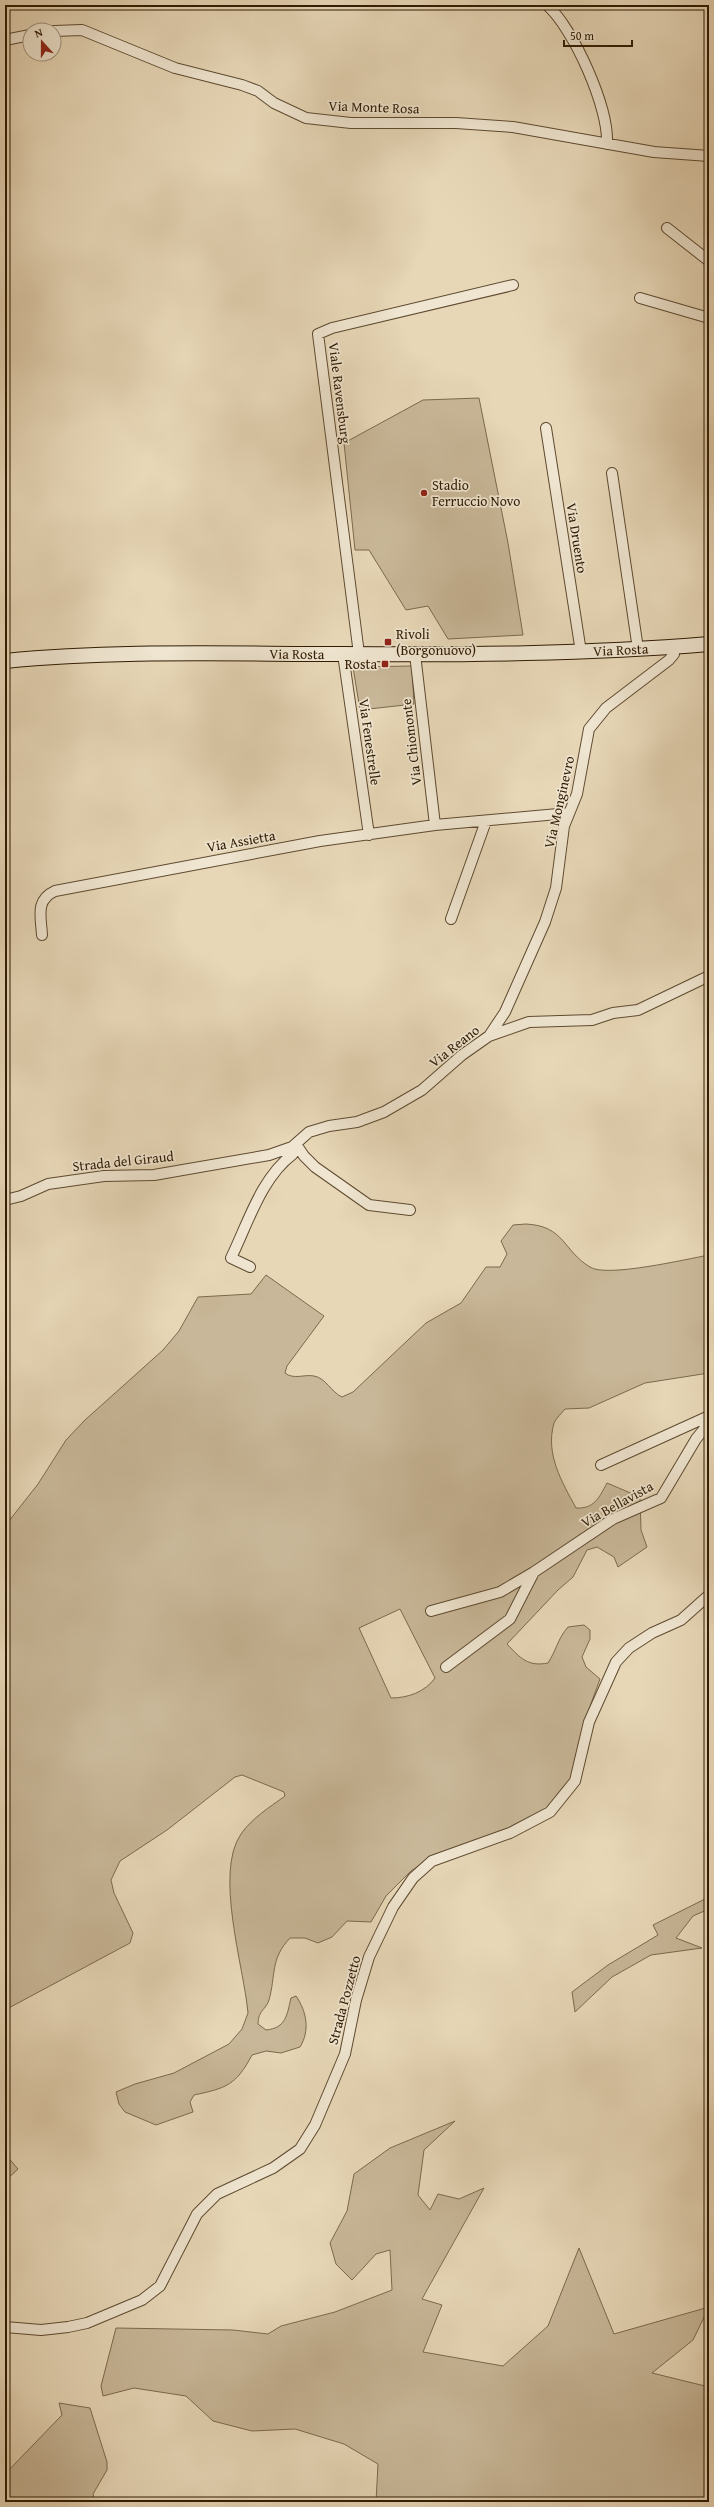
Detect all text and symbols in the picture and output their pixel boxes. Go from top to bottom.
north arrow [22,22,62,62]
scale bar [564,22,632,48]
text: N [32,24,45,41]
text: 50 m [570,27,594,44]
street label: Via Monte Rosa [328,95,420,119]
street label: Viale Ravensburg [324,341,356,445]
place label: Stadio Ferruccio Novo [432,475,520,511]
marker: Stadio Ferruccio Novo [419,488,429,498]
street label: Via Druento [562,501,592,575]
place label: Rivoli (Borgonuovo) [396,624,476,660]
marker: Rivoli (Borgonuovo) [383,637,393,647]
street label: Via Rosta [593,638,649,661]
street label: Via Rosta [269,644,325,664]
place label: Rosta [345,654,377,674]
marker: Rosta [380,659,390,669]
street label: Via Fenestrelle [354,697,386,787]
street label: Via Chiomonte [396,697,426,787]
street label: Via Monginevro [539,754,579,850]
street label: Via Assietta [205,825,277,857]
street label: Via Reano [425,1020,483,1072]
street label: Strada del Giraud [71,1146,175,1176]
street label: Via Bellavista [577,1476,657,1532]
street label: Strada Pozzetto [322,1953,366,2047]

